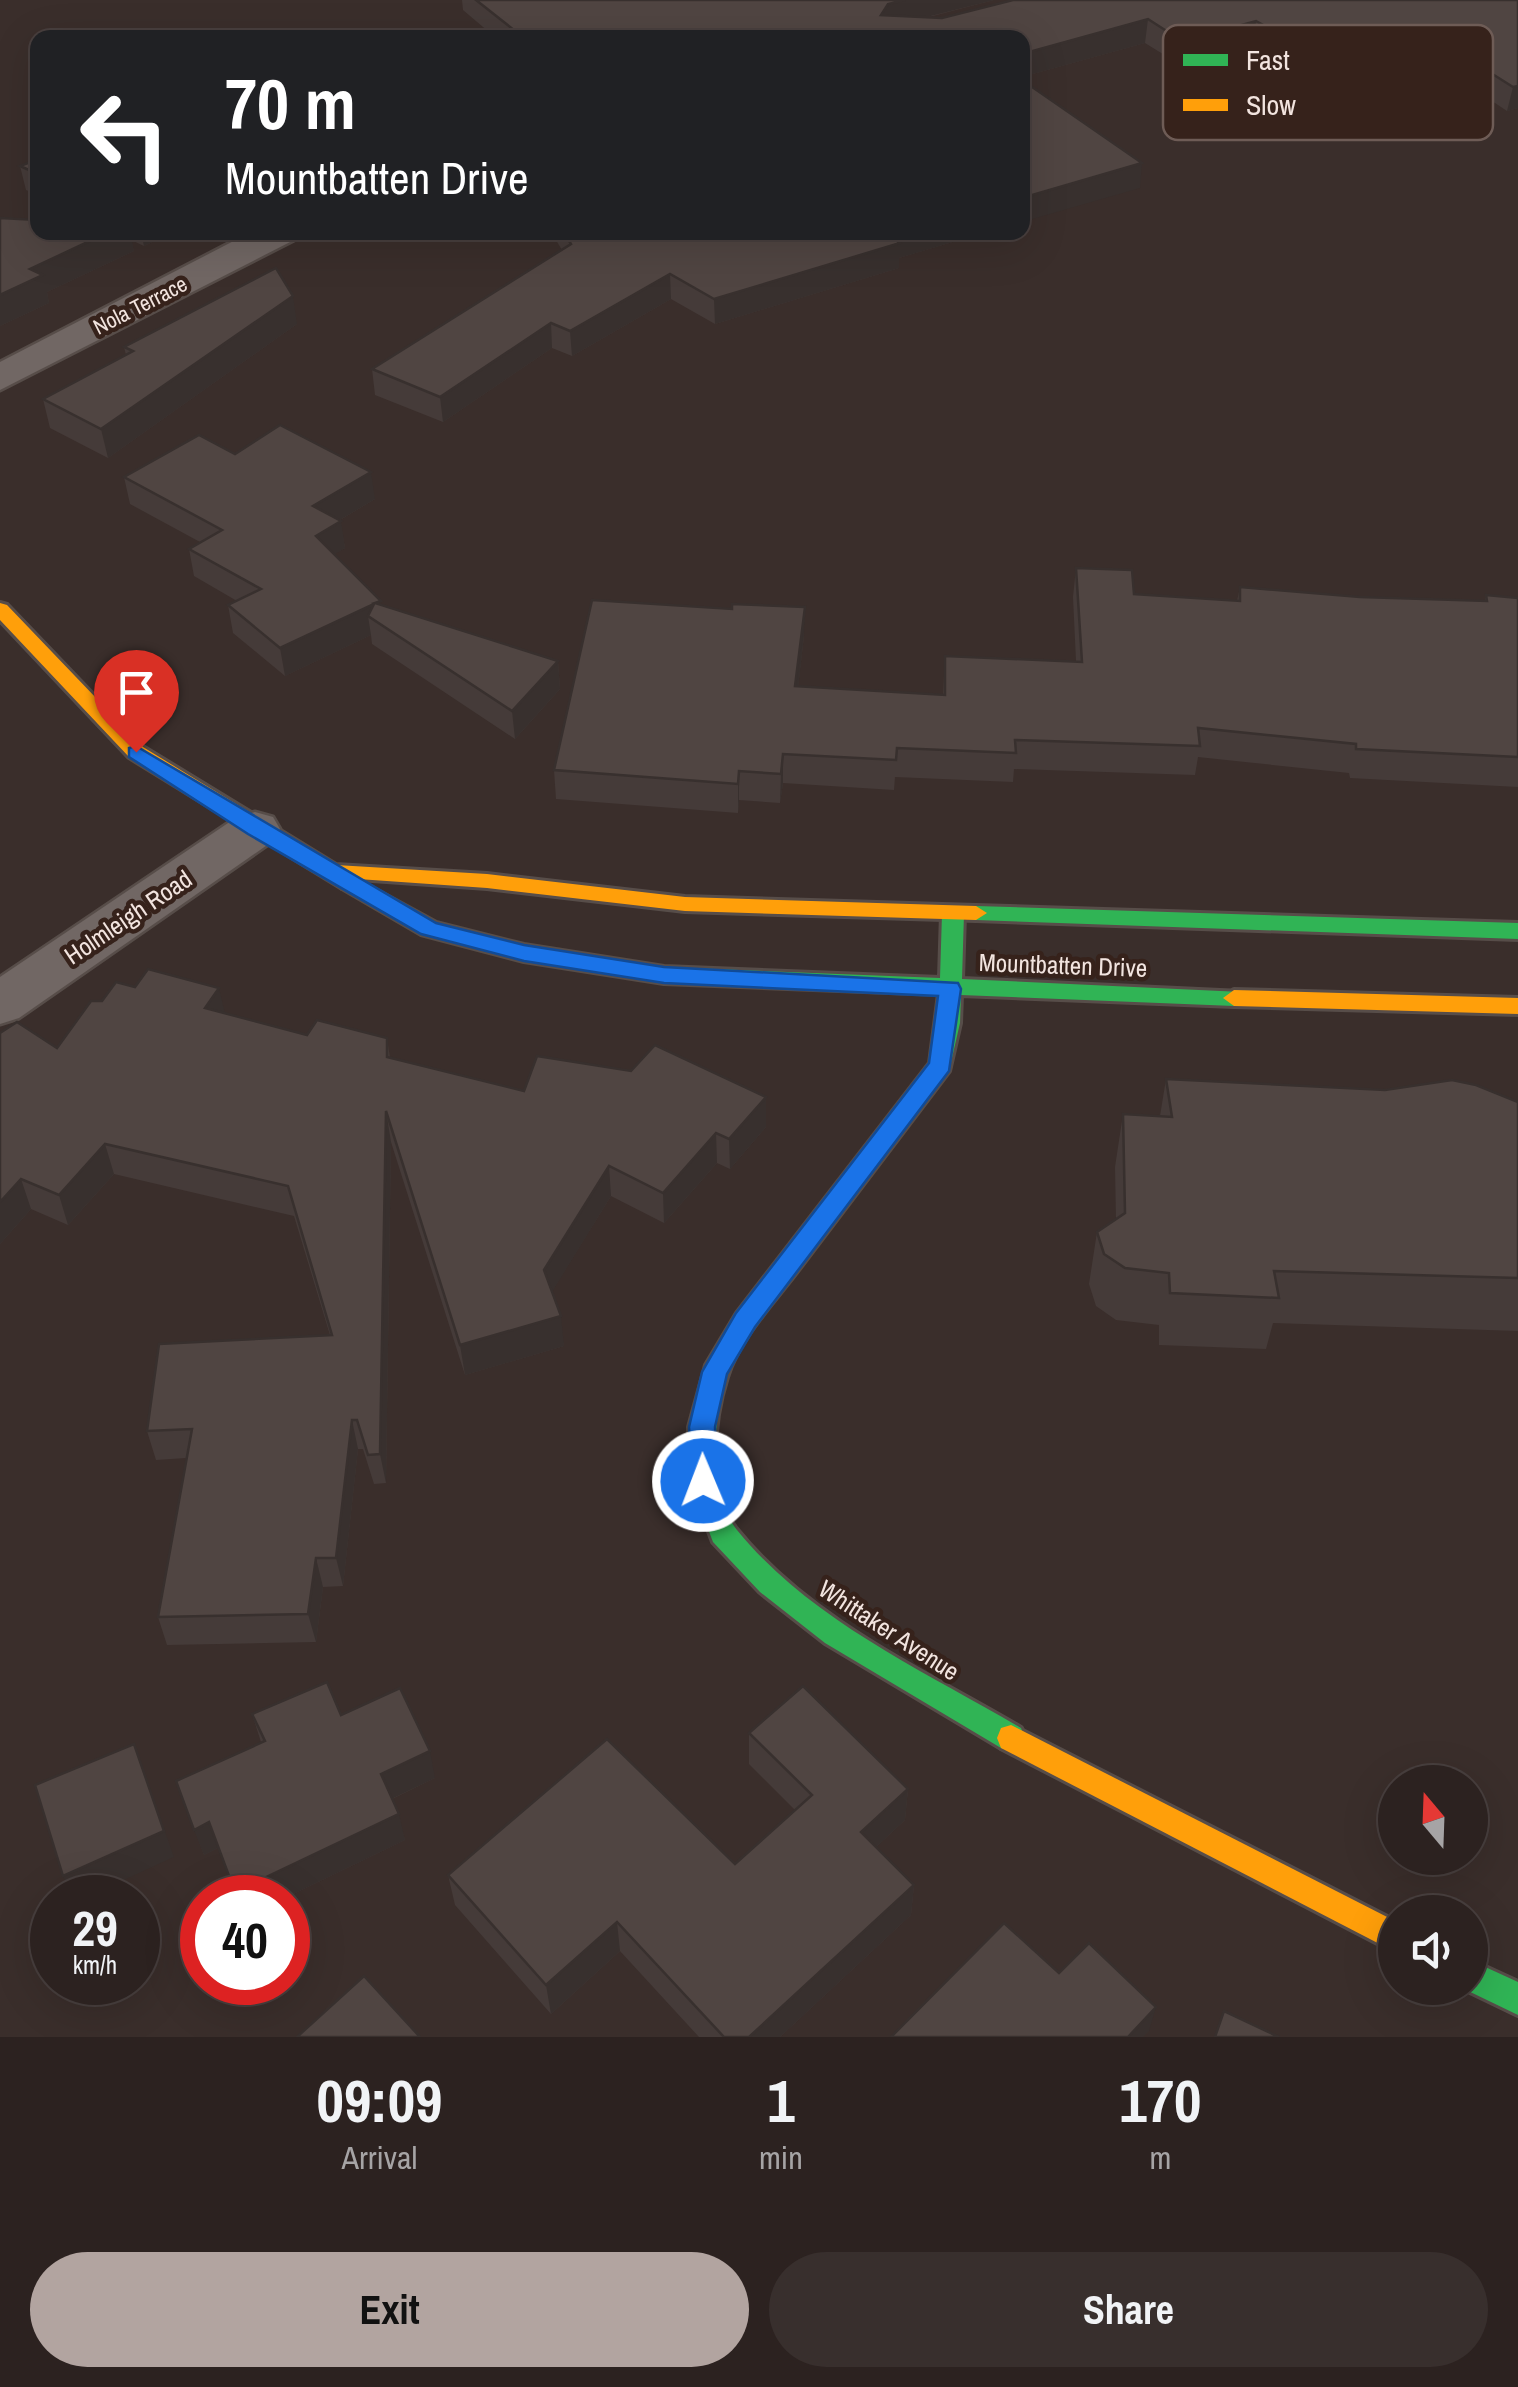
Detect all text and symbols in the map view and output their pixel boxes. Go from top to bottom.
legend [1163,25,1493,140]
text: Fast [1246,41,1290,79]
text: 70 m [225,57,356,151]
icon: left [60,70,190,200]
text: Slow [1246,86,1296,124]
text: Mountbatten Drive [225,147,529,208]
street label: Nola Terrace [88,268,192,342]
pin [94,650,179,753]
icon: arrive [109,665,164,720]
street label: Holmleigh Road [58,862,198,972]
street label: Mountbatten Drive [978,945,1148,985]
position arrow [651,1429,755,1533]
street label: Whittaker Avenue [812,1572,966,1688]
north arrow [1378,1765,1488,1875]
map controls [1378,1765,1488,2005]
speed limit sign: 40 [180,1875,310,2005]
text: 29 [72,1894,118,1962]
button: sound [1378,1895,1488,2005]
text: km/h [73,1948,117,1982]
text: 09:09 [317,2060,442,2141]
text: 1 [767,2060,795,2141]
text: 170 [1119,2060,1201,2141]
text: Arrival [342,2136,417,2179]
text: min [759,2136,803,2179]
text: m [1149,2136,1171,2179]
button: Exit [30,2252,749,2367]
button: Share [769,2252,1488,2367]

